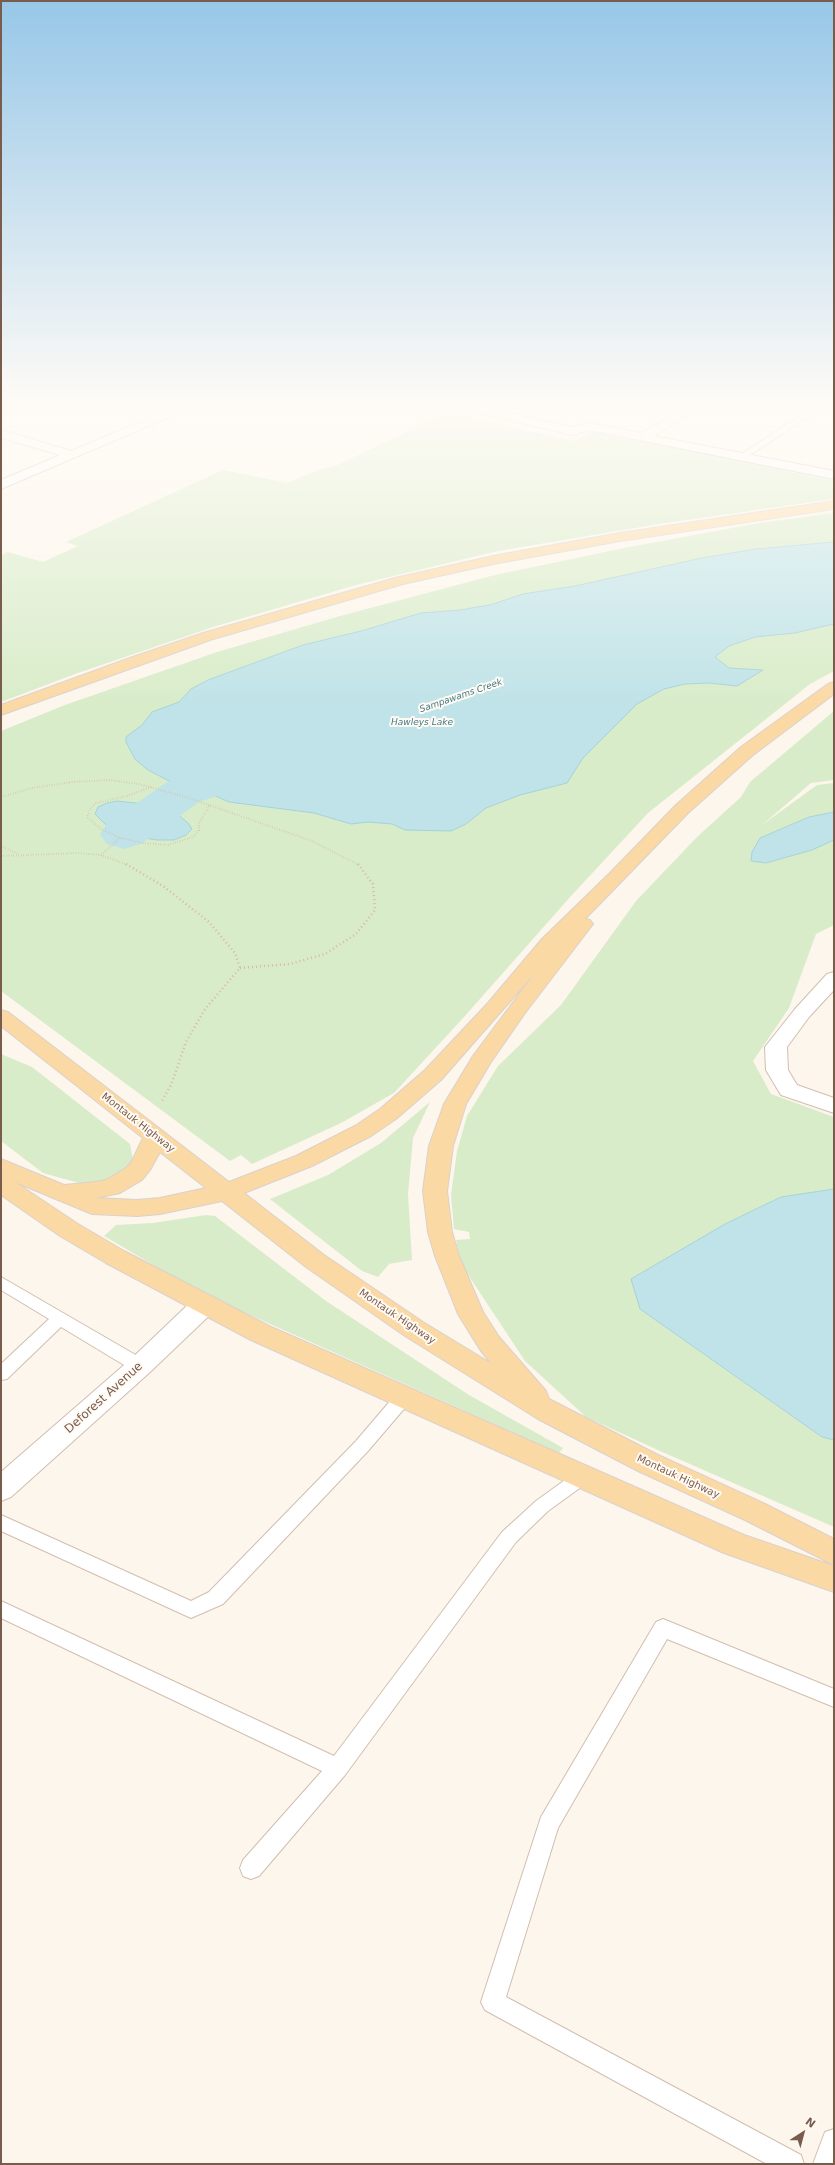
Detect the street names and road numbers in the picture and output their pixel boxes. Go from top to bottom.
street label: Montauk Highway [99,1091,177,1155]
street label: Montauk Highway [356,1287,438,1347]
street label: Deforest Avenue [62,1359,146,1437]
street label: Montauk Highway [635,1453,721,1501]

